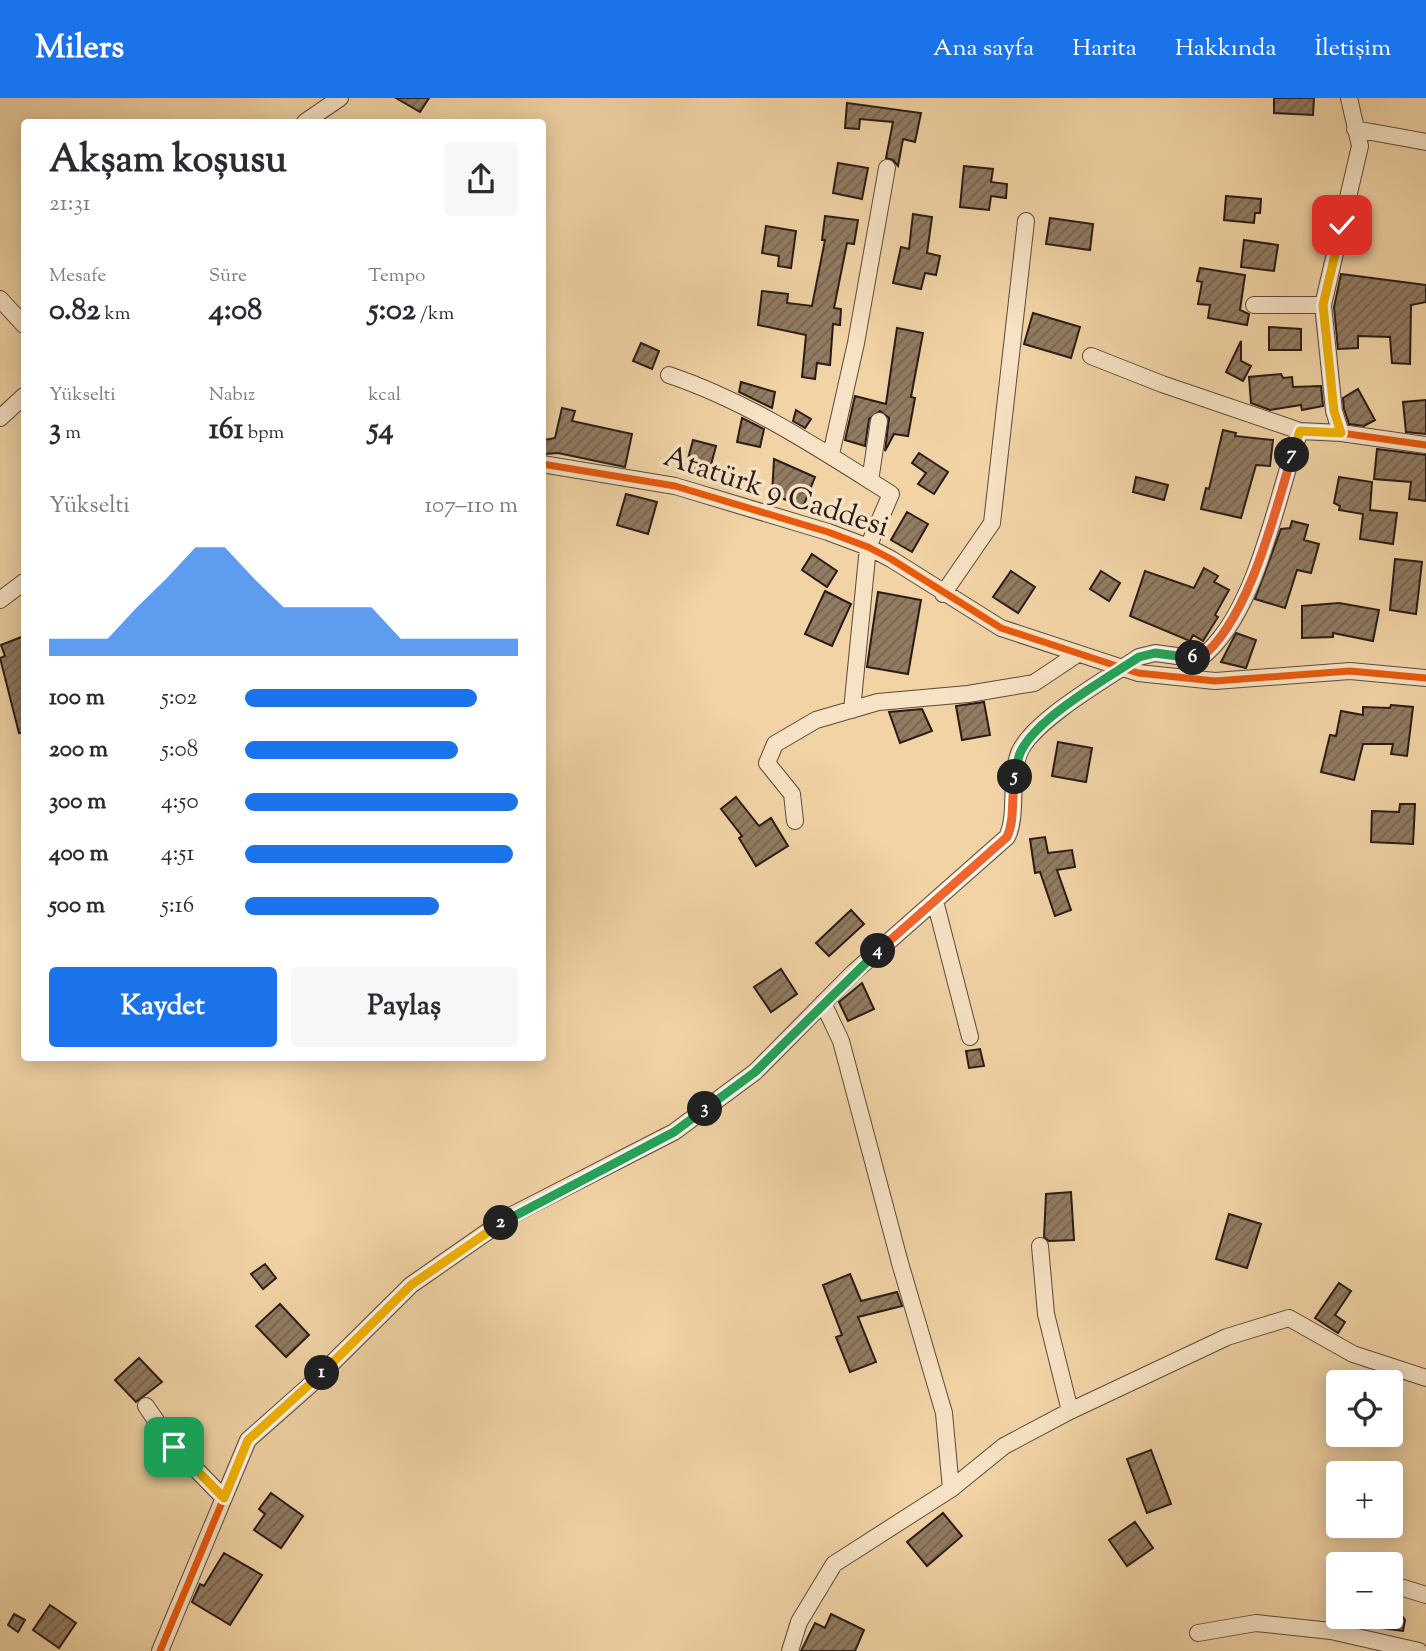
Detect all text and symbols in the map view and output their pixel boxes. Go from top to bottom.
text: Milers [35,25,124,73]
text: Ana sayfa [933,32,1034,66]
text: Harita [1072,32,1137,66]
text: Hakkında [1175,32,1276,66]
text: İletişim [1314,32,1391,66]
text: Akşam koşusu [49,135,287,189]
button: share [444,142,518,216]
text: 21:31 [49,188,91,221]
pin [1312,195,1372,255]
icon: check [1323,206,1361,244]
text: Mesafe [49,263,106,290]
text: Süre [209,263,247,290]
text: Tempo [368,263,425,290]
text: 0.82 [49,290,100,333]
text: 4:08 [209,290,262,333]
text: 5:02 [368,290,416,333]
text: km [100,301,131,328]
text: /km [416,301,454,328]
text: Yükselti [49,382,116,409]
text: Nabız [209,382,255,409]
text: kcal [368,382,401,409]
text: 3 [49,409,61,452]
text: 161 [209,409,244,452]
text: 54 [368,409,394,452]
text: m [61,420,81,447]
text: bpm [244,420,284,447]
street label: Atatürk 9 Caddesi [658,436,894,550]
pin: 7 [1274,438,1310,472]
text: 7 [1287,441,1296,468]
text: Yükselti [49,490,130,523]
text: 107–110 m [424,490,518,523]
pin: 6 [1176,640,1210,676]
text: 6 [1188,644,1197,671]
text: 100 m [49,682,105,715]
text: 5:02 [161,682,197,715]
text: 200 m [49,734,108,767]
text: 5:08 [161,734,198,767]
pin: 5 [998,760,1032,794]
text: 5 [1011,763,1018,790]
text: 300 m [49,786,106,819]
text: 4:50 [161,786,199,819]
text: 400 m [49,838,109,871]
text: 4:51 [161,838,194,871]
text: 500 m [49,890,105,923]
text: 5:16 [161,890,194,923]
pin: 4 [860,934,896,968]
text: 4 [873,937,882,964]
button: Kaydet [49,967,277,1047]
button: Paylaş [291,967,518,1047]
pin: 3 [688,1091,722,1126]
text: 3 [701,1095,708,1122]
pin: 2 [484,1206,518,1240]
text: 2 [496,1209,505,1236]
pin: 1 [304,1356,340,1390]
text: 1 [318,1359,325,1386]
map controls [1326,1370,1403,1629]
button: locate [1326,1370,1403,1447]
pin [144,1417,204,1477]
icon: arrive [155,1428,193,1466]
button: + [1326,1461,1403,1538]
button: − [1326,1552,1403,1629]

